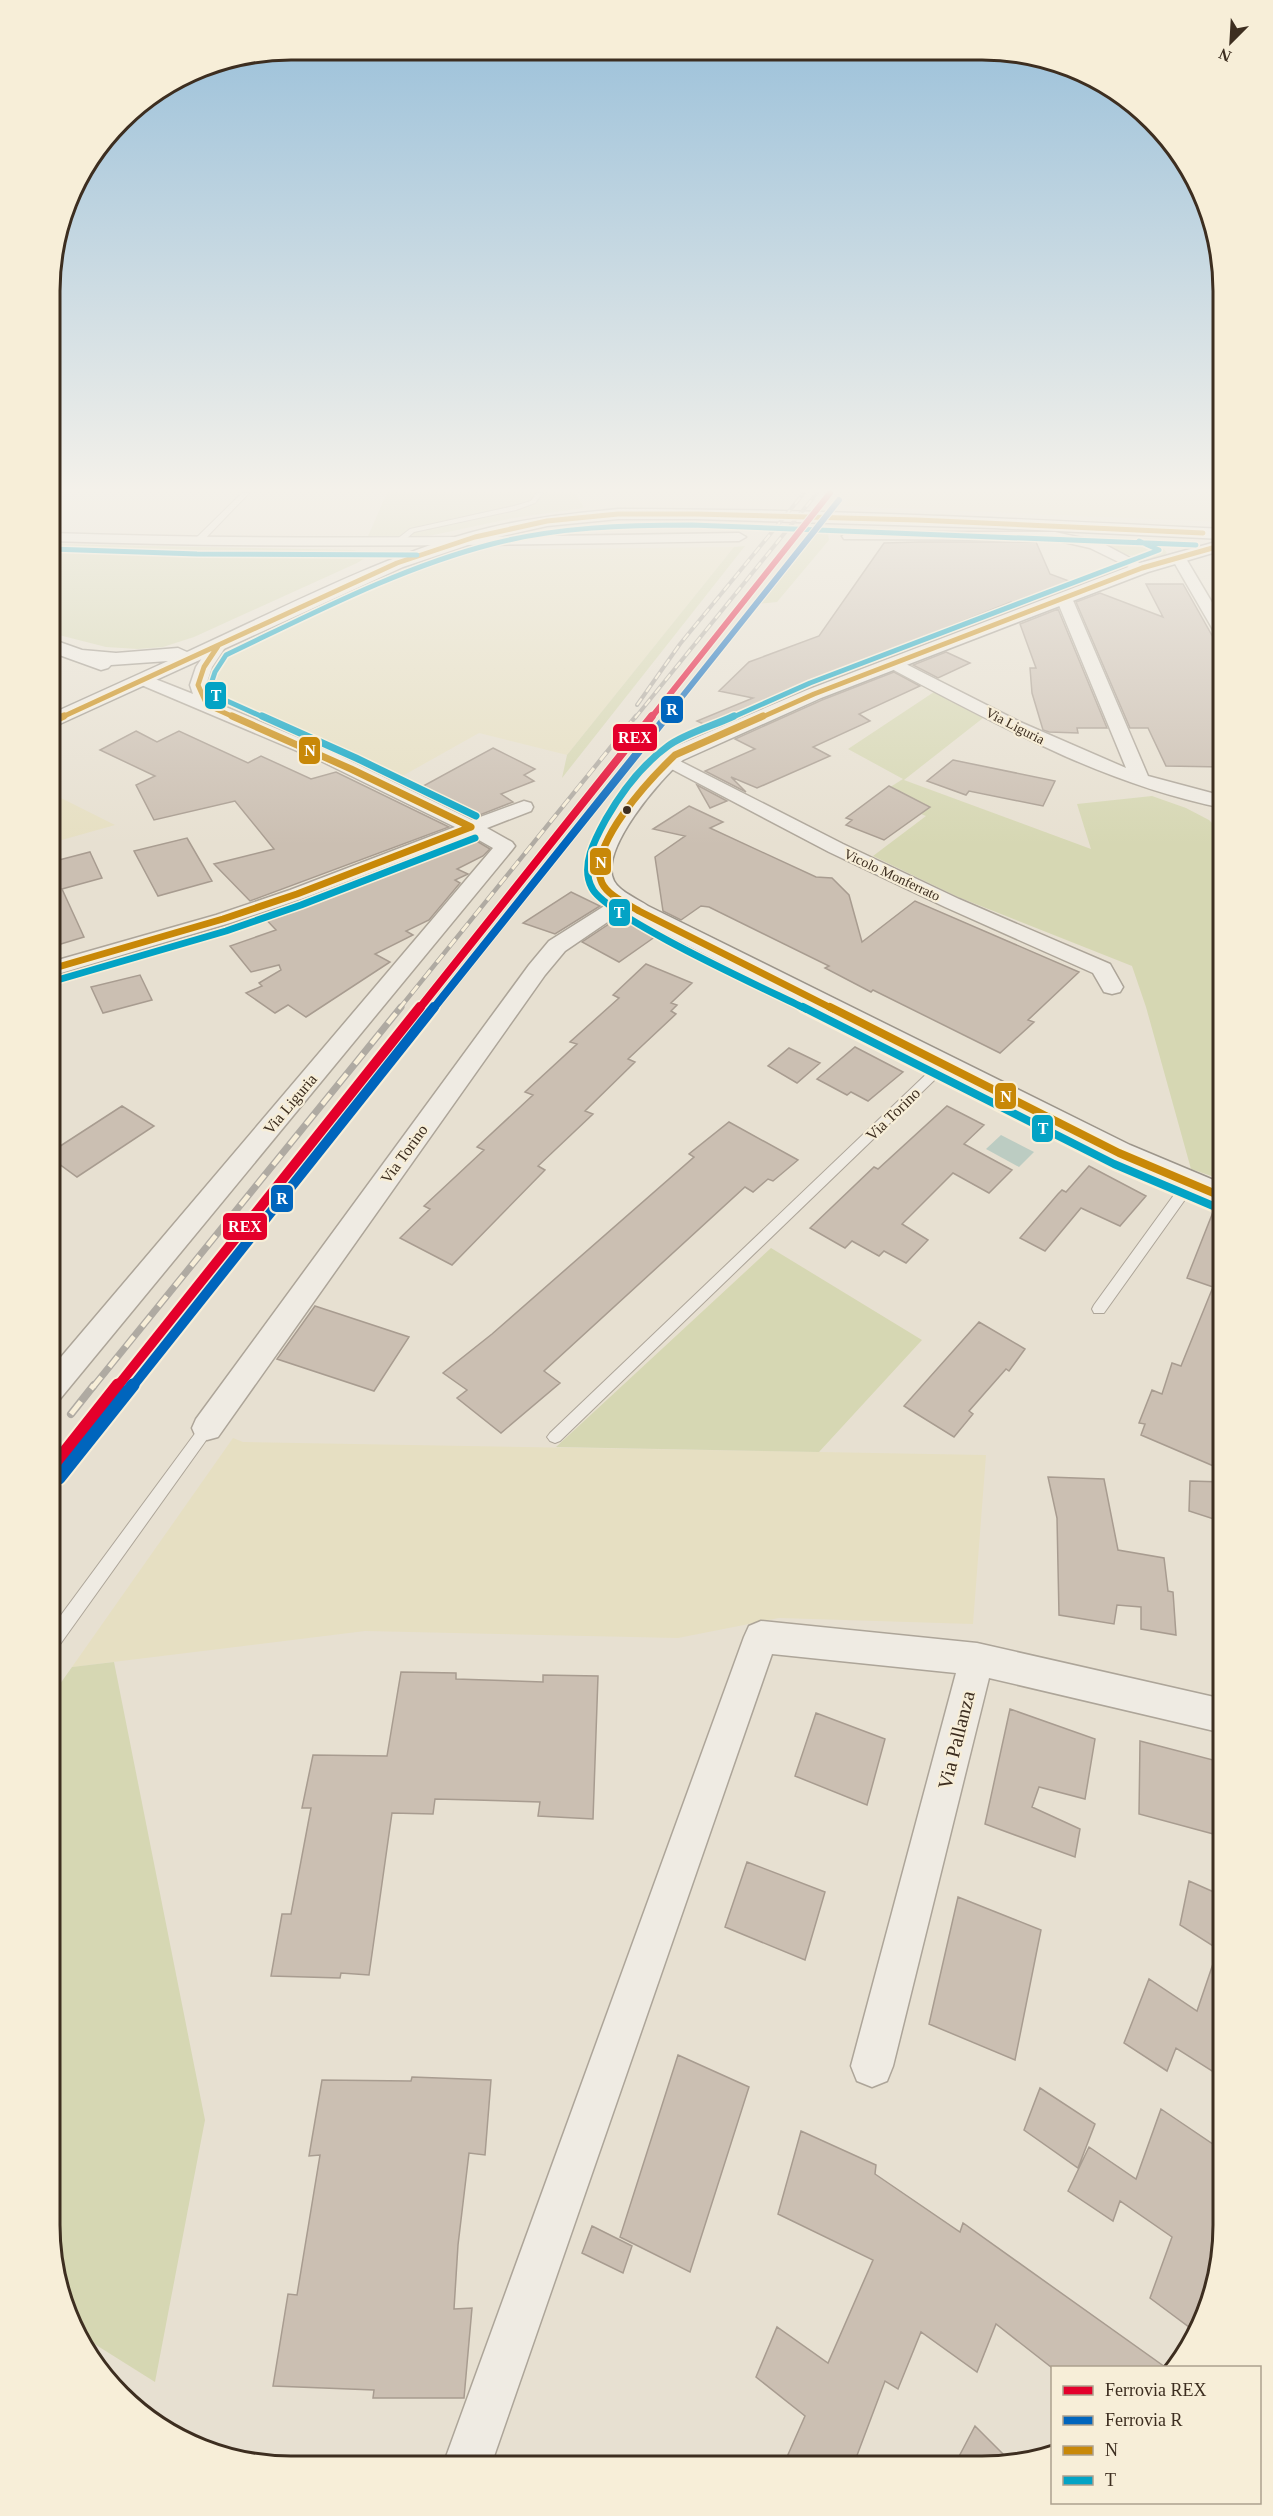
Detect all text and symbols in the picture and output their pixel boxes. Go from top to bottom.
north arrow [1201,12,1261,72]
text: N [1216,45,1234,65]
line badge: T [204,681,227,710]
text: T [211,687,222,704]
line badge: R [660,695,684,724]
text: R [666,701,678,718]
street label: Via Liguria [983,705,1048,748]
line badge: REX [612,723,658,752]
text: REX [618,729,652,746]
line badge: N [298,736,321,765]
text: N [304,742,316,759]
unlabelled marker [621,804,633,816]
street label: Vicolo Monferrato [841,846,943,904]
line badge: N [589,847,612,876]
text: N [595,854,607,871]
line badge: T [608,898,631,927]
text: T [614,904,625,921]
street label: Via Liguria [260,1070,321,1138]
line badge: N [994,1082,1017,1110]
street label: Via Torino [863,1084,923,1144]
text: N [1000,1088,1012,1105]
line badge: T [1031,1114,1054,1143]
text: T [1038,1120,1049,1137]
street label: Via Torino [377,1121,431,1187]
line badge: R [270,1184,294,1213]
text: R [276,1190,288,1207]
line badge: REX [222,1212,268,1241]
text: REX [228,1218,262,1235]
street label: Via Pallanza [933,1689,979,1791]
legend [1051,2366,1261,2504]
text: Ferrovia REX [1105,2380,1206,2400]
text: Ferrovia R [1105,2410,1182,2430]
text: N [1105,2440,1118,2460]
text: T [1105,2470,1116,2490]

